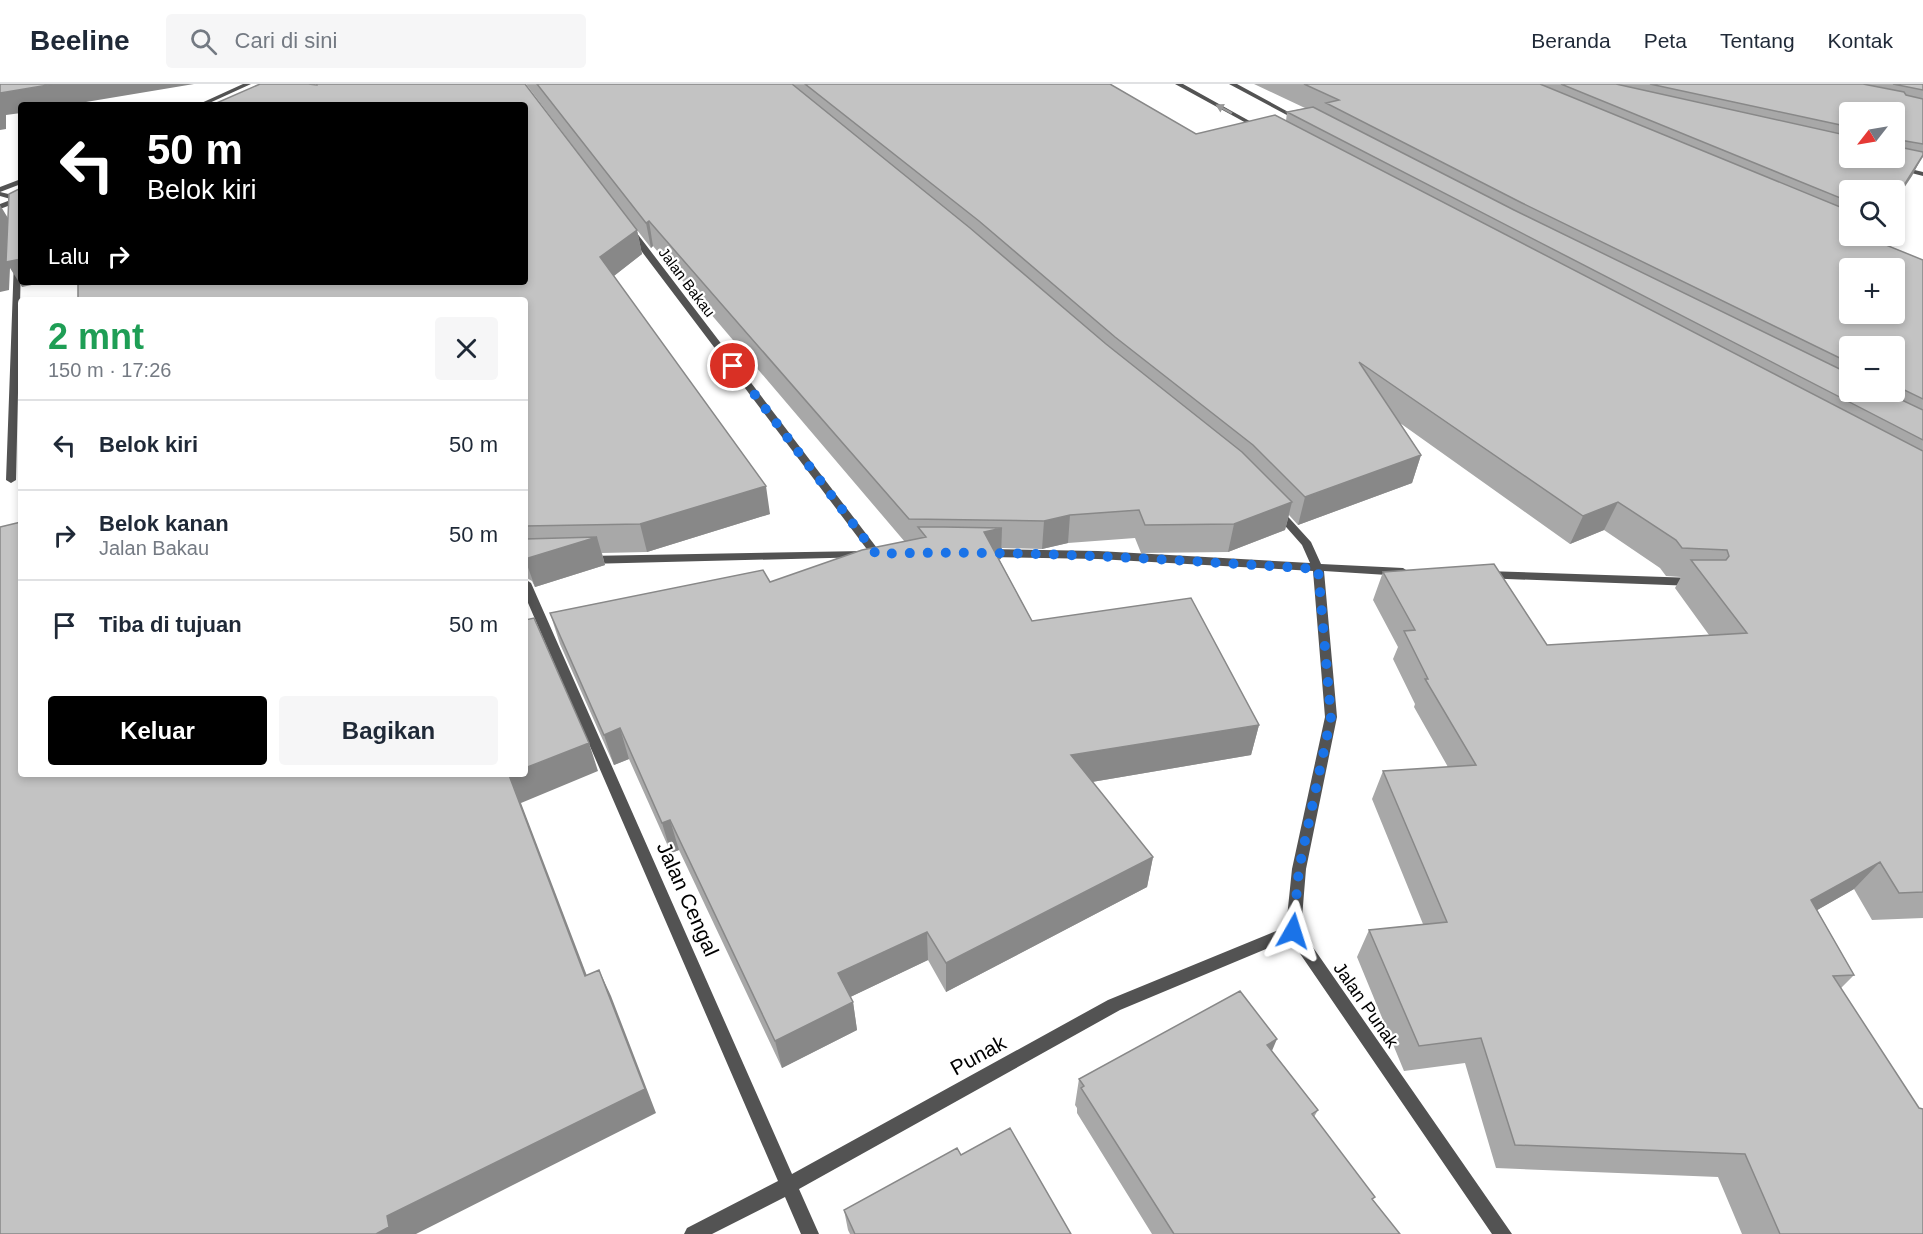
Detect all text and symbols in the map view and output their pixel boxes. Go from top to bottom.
search box [166,14,586,68]
text: Beeline [30,25,130,56]
icon: search [187,25,220,58]
text: Cari di sini [235,28,337,53]
text: Beranda [1531,29,1611,52]
text: Peta [1644,29,1687,52]
text: Tentang [1720,29,1795,52]
text: Kontak [1828,29,1893,52]
north arrow [1839,102,1905,168]
map controls [1839,102,1905,402]
one-way arrow [1215,104,1232,114]
icon: left [48,126,126,204]
text: 50 m [147,126,243,173]
text: Belok kiri [147,175,257,205]
button: search [1839,180,1905,246]
icon: right [102,240,135,273]
text: Lalu [48,244,90,269]
street label: Jalan Bakau [655,244,719,320]
button: + [1839,258,1905,324]
text: 2 mnt [48,316,144,357]
button: close [435,317,498,380]
button: − [1839,336,1905,402]
pin [707,340,758,391]
icon: arrive [716,349,749,382]
text: 150 m · 17:26 [48,359,171,381]
icon: left [48,429,81,462]
text: Belok kiri [99,432,198,457]
text: 50 m [449,432,498,457]
text: Belok kanan [99,511,229,536]
icon: right [48,519,81,552]
text: 50 m [449,522,498,547]
text: Jalan Bakau [99,537,209,559]
icon: arrive [48,609,81,642]
text: Tiba di tujuan [99,612,242,637]
text: 50 m [449,612,498,637]
button: Keluar [48,696,267,765]
button: Bagikan [279,696,498,765]
street label: Jalan Cengal [653,838,723,960]
position arrow [1261,899,1325,963]
street label: Jalan Punak [1329,959,1403,1052]
street label: Punak [946,1030,1010,1079]

